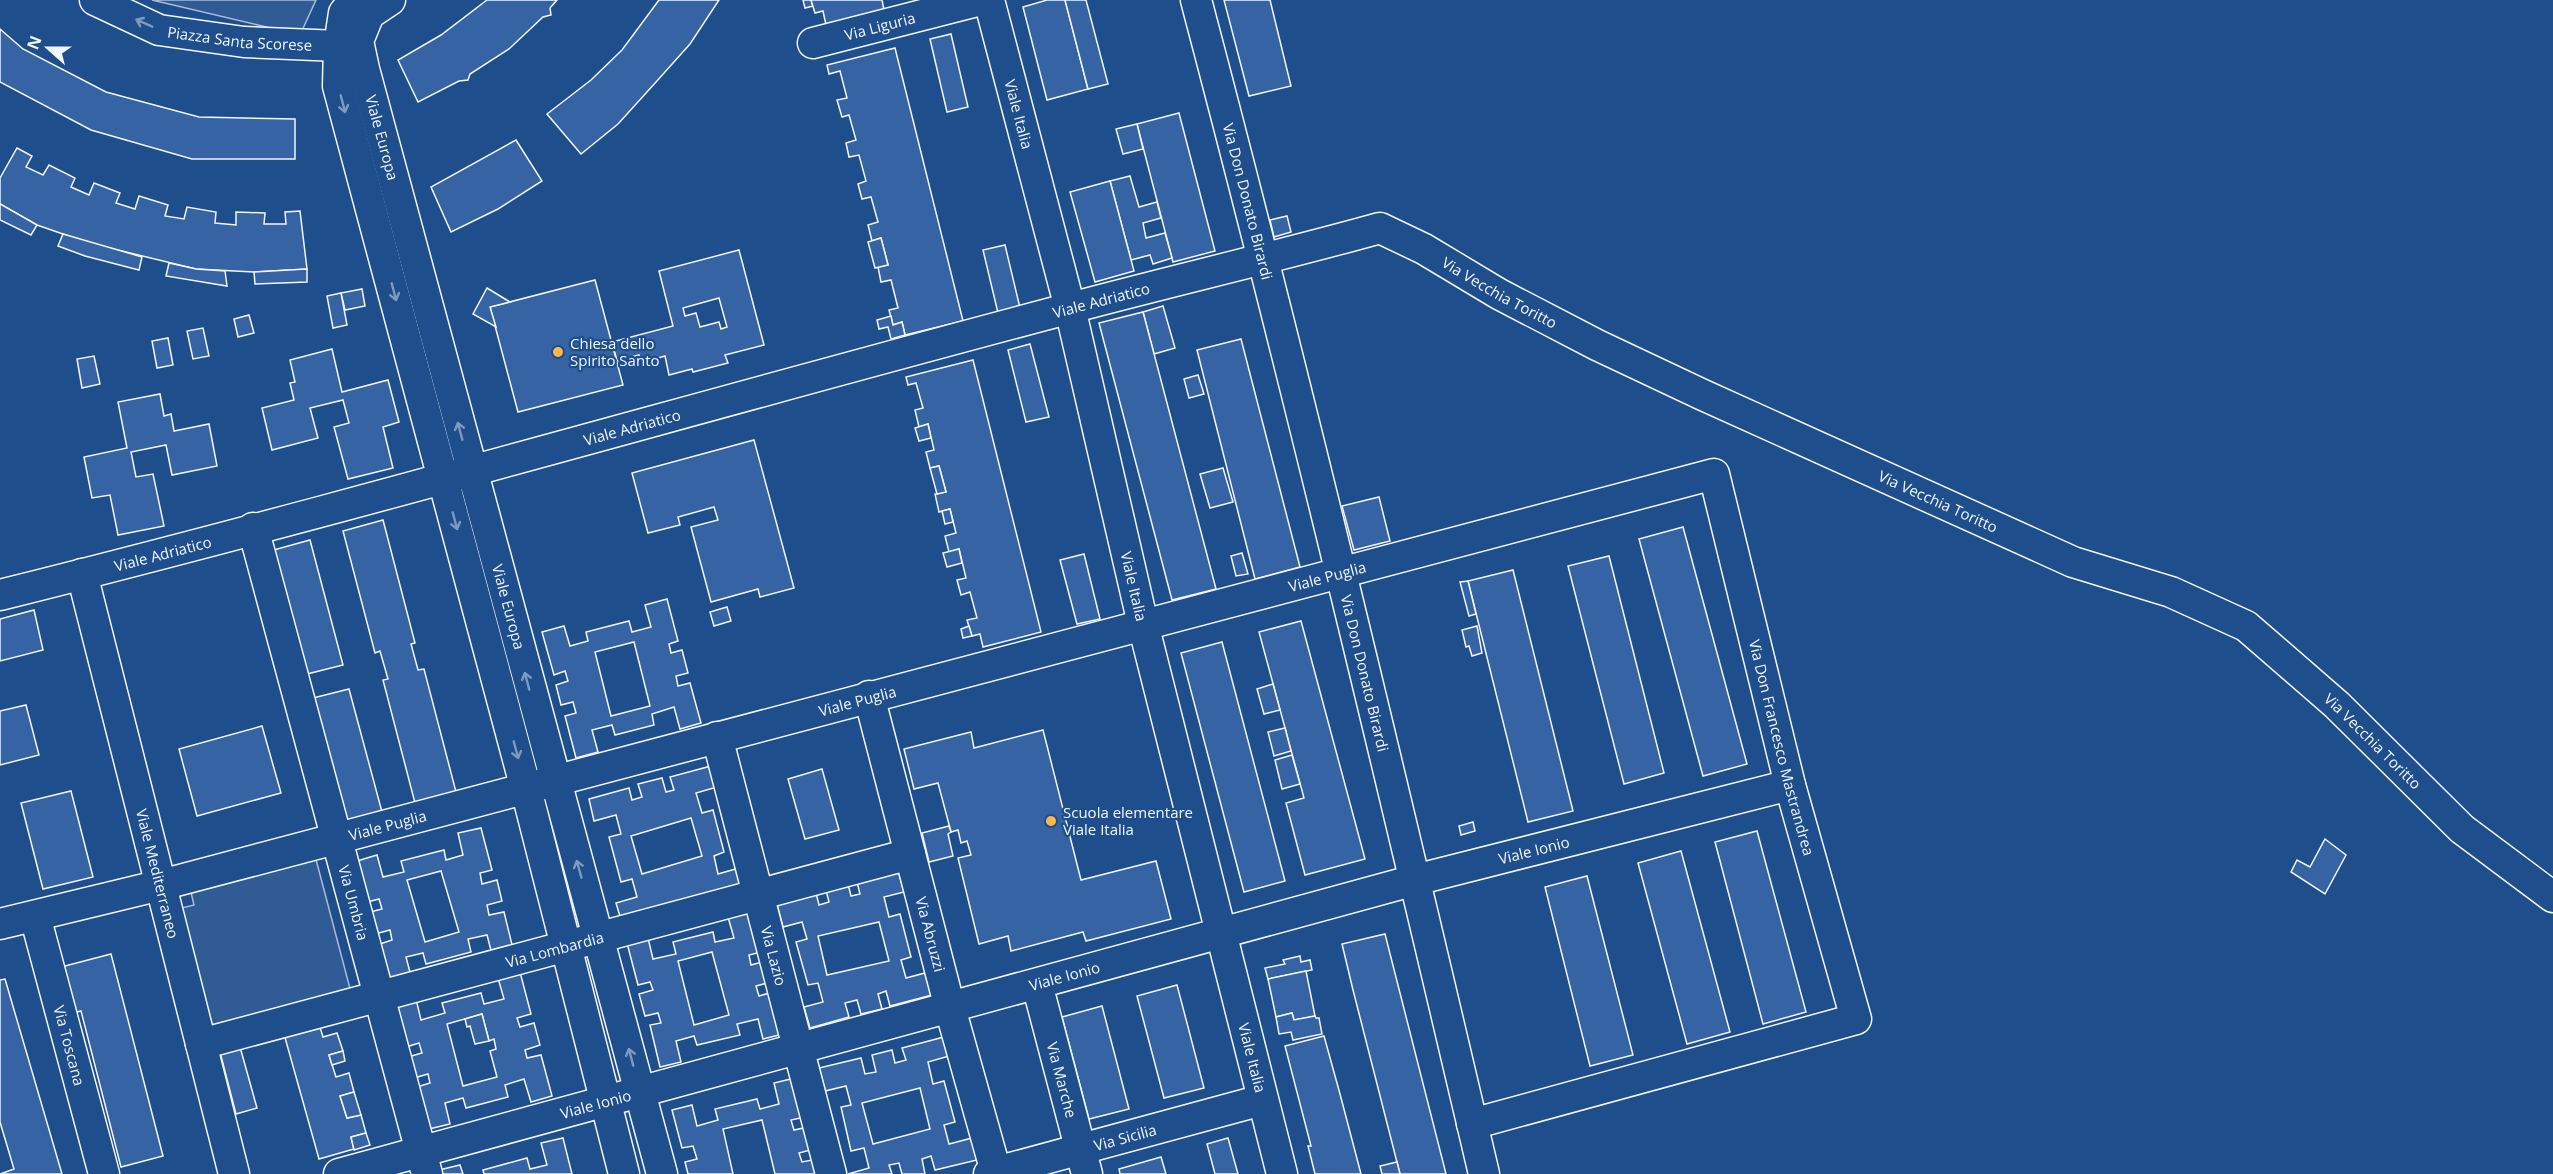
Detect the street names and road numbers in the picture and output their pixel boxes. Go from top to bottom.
street label: Via Liguria [842,7,917,45]
street label: Piazza Santa Scorese [166,21,313,55]
street label: Viale Italia [1000,77,1038,151]
street label: Viale Europa [361,93,404,182]
street label: Via Don Donato Birardi [1219,121,1278,282]
street label: Via Vecchia Toritto [1438,252,1561,333]
street label: Viale Adriatico [1050,278,1152,322]
street label: Viale Adriatico [581,404,683,450]
street label: Via Vecchia Toritto [1875,466,2001,537]
street label: Viale Adriatico [112,531,213,576]
street label: Viale Italia [1117,549,1152,623]
street label: Viale Puglia [1286,557,1368,596]
street label: Viale Europa [488,562,530,652]
street label: Via Don Donato Birardi [1337,593,1394,754]
street label: Via Don Francesco Mastrandrea [1745,637,1819,858]
street label: Viale Puglia [816,681,898,721]
street label: Via Vecchia Toritto [2320,688,2426,793]
street label: Viale Puglia [347,805,429,845]
street label: Viale Mediterraneo [132,806,184,941]
street label: Viale Ionio [1496,831,1571,868]
street label: Via Umbria [334,863,374,943]
street label: Via Abruzzi [911,894,950,974]
street label: Via Lazio [757,924,791,988]
street label: Via Lombardia [503,927,606,972]
street label: Viale Ionio [1027,957,1102,995]
street label: Via Toscana [49,1003,90,1088]
street label: Viale Italia [1234,1021,1271,1094]
street label: Via Marche [1043,1040,1082,1120]
street label: Viale Ionio [558,1085,633,1123]
street label: Via Sicilia [1092,1119,1159,1155]

